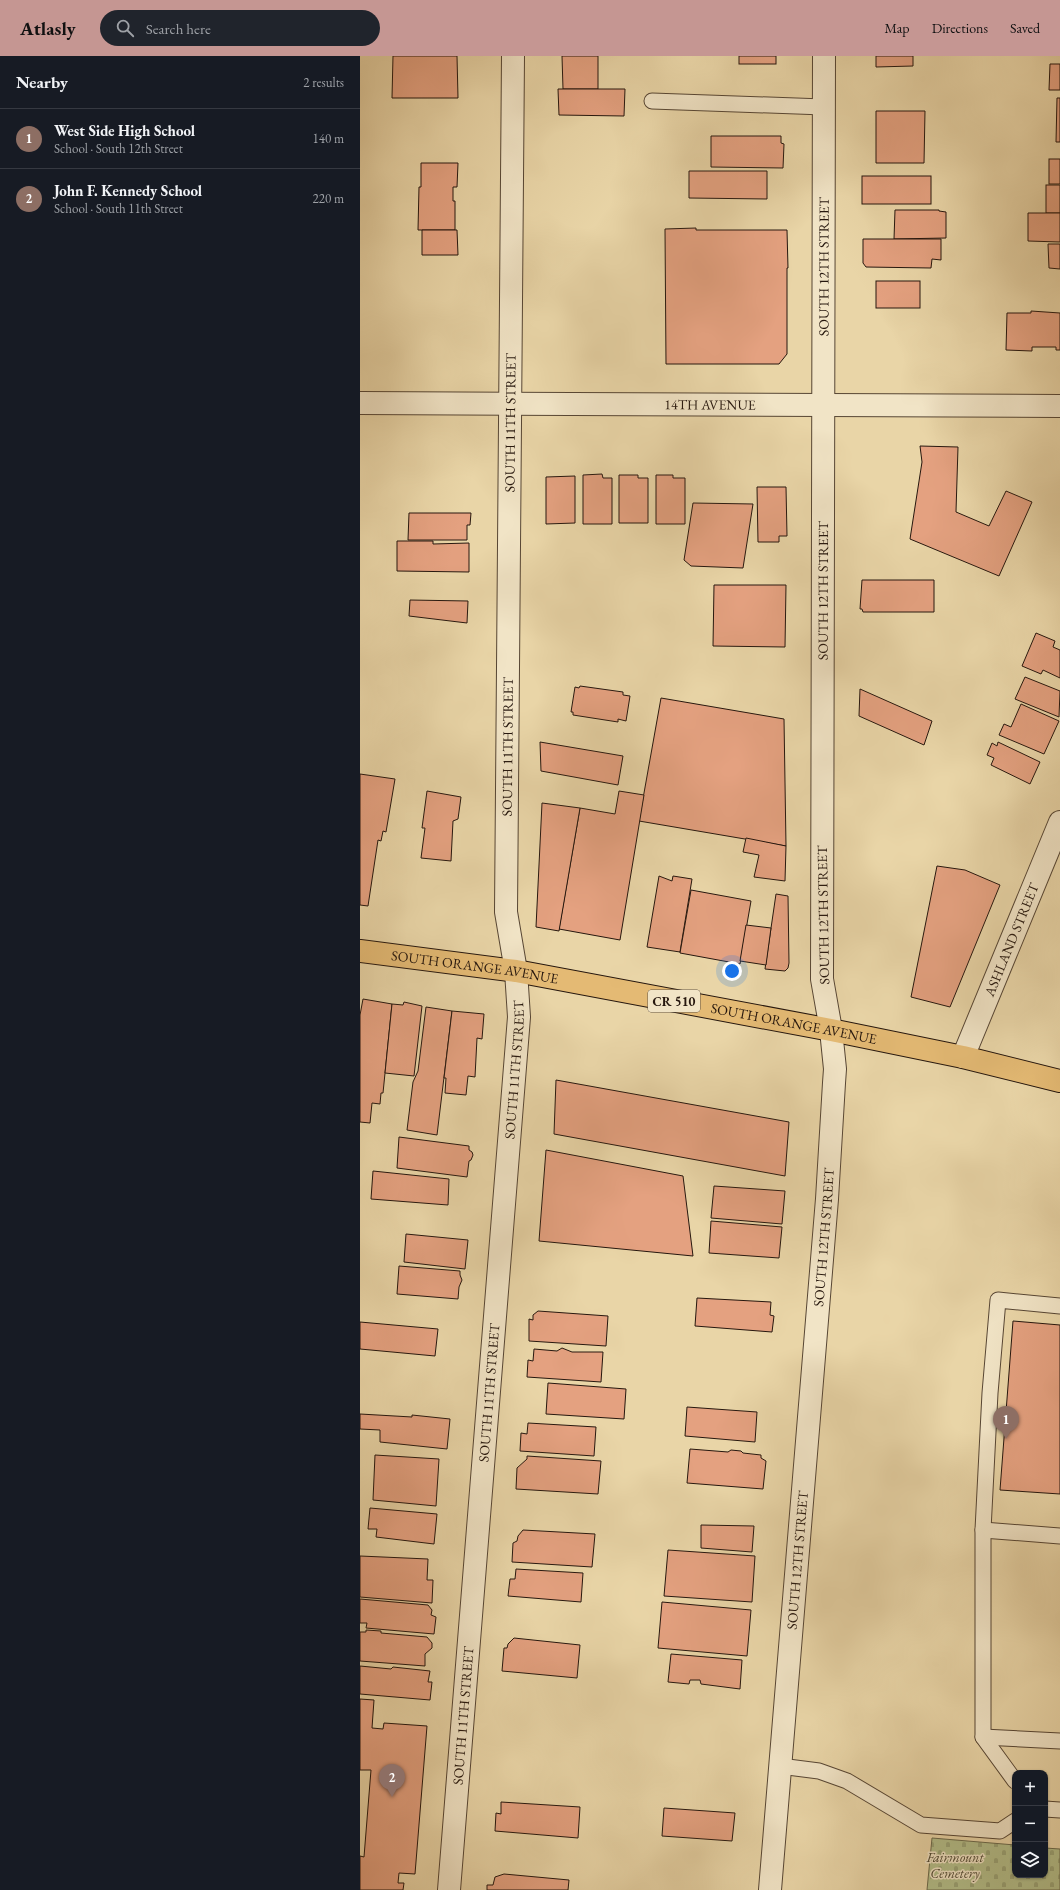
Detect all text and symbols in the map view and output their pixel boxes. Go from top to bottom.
search box [100,10,380,46]
text: Atlasly [20,16,76,41]
icon: search [114,17,136,39]
text: Search here [146,19,211,38]
text: Map [884,19,910,37]
text: Directions [932,19,988,37]
text: Saved [1010,19,1040,37]
text: Nearby [16,71,68,93]
text: 2 results [303,74,344,91]
text: West Side High School [54,121,195,140]
text: 1 [26,130,32,147]
text: 140 m [313,130,344,147]
text: School · South 12th Street [54,140,183,157]
text: John F. Kennedy School [54,181,202,200]
text: 2 [26,190,32,207]
text: 220 m [313,190,344,207]
street label: SOUTH 12TH STREET [814,196,833,336]
text: School · South 11th Street [54,200,183,217]
street label: SOUTH 11TH STREET [500,352,520,492]
street label: 14TH AVENUE [664,395,756,414]
street label: SOUTH 12TH STREET [814,520,832,660]
street label: SOUTH 11TH STREET [498,676,517,816]
street label: SOUTH 12TH STREET [813,845,833,985]
street label: ASHLAND STREET [980,880,1043,1000]
street label: SOUTH ORANGE AVENUE [390,946,560,988]
your location [722,961,742,981]
road number: CR 510 [648,990,700,1012]
street label: SOUTH 11TH STREET [500,999,528,1140]
street label: SOUTH ORANGE AVENUE [709,999,878,1048]
street label: SOUTH 12TH STREET [809,1167,838,1307]
street label: SOUTH 11TH STREET [474,1322,503,1463]
pin: 1 [993,1406,1019,1439]
street label: SOUTH 12TH STREET [783,1489,812,1630]
street label: SOUTH 11TH STREET [448,1645,478,1786]
pin: 2 [379,1764,405,1797]
map controls [1012,1770,1048,1878]
button: + [1012,1770,1048,1806]
button: − [1012,1806,1048,1842]
button: layers [1012,1842,1048,1878]
park label: Fairmount Cemetery [925,1848,985,1882]

